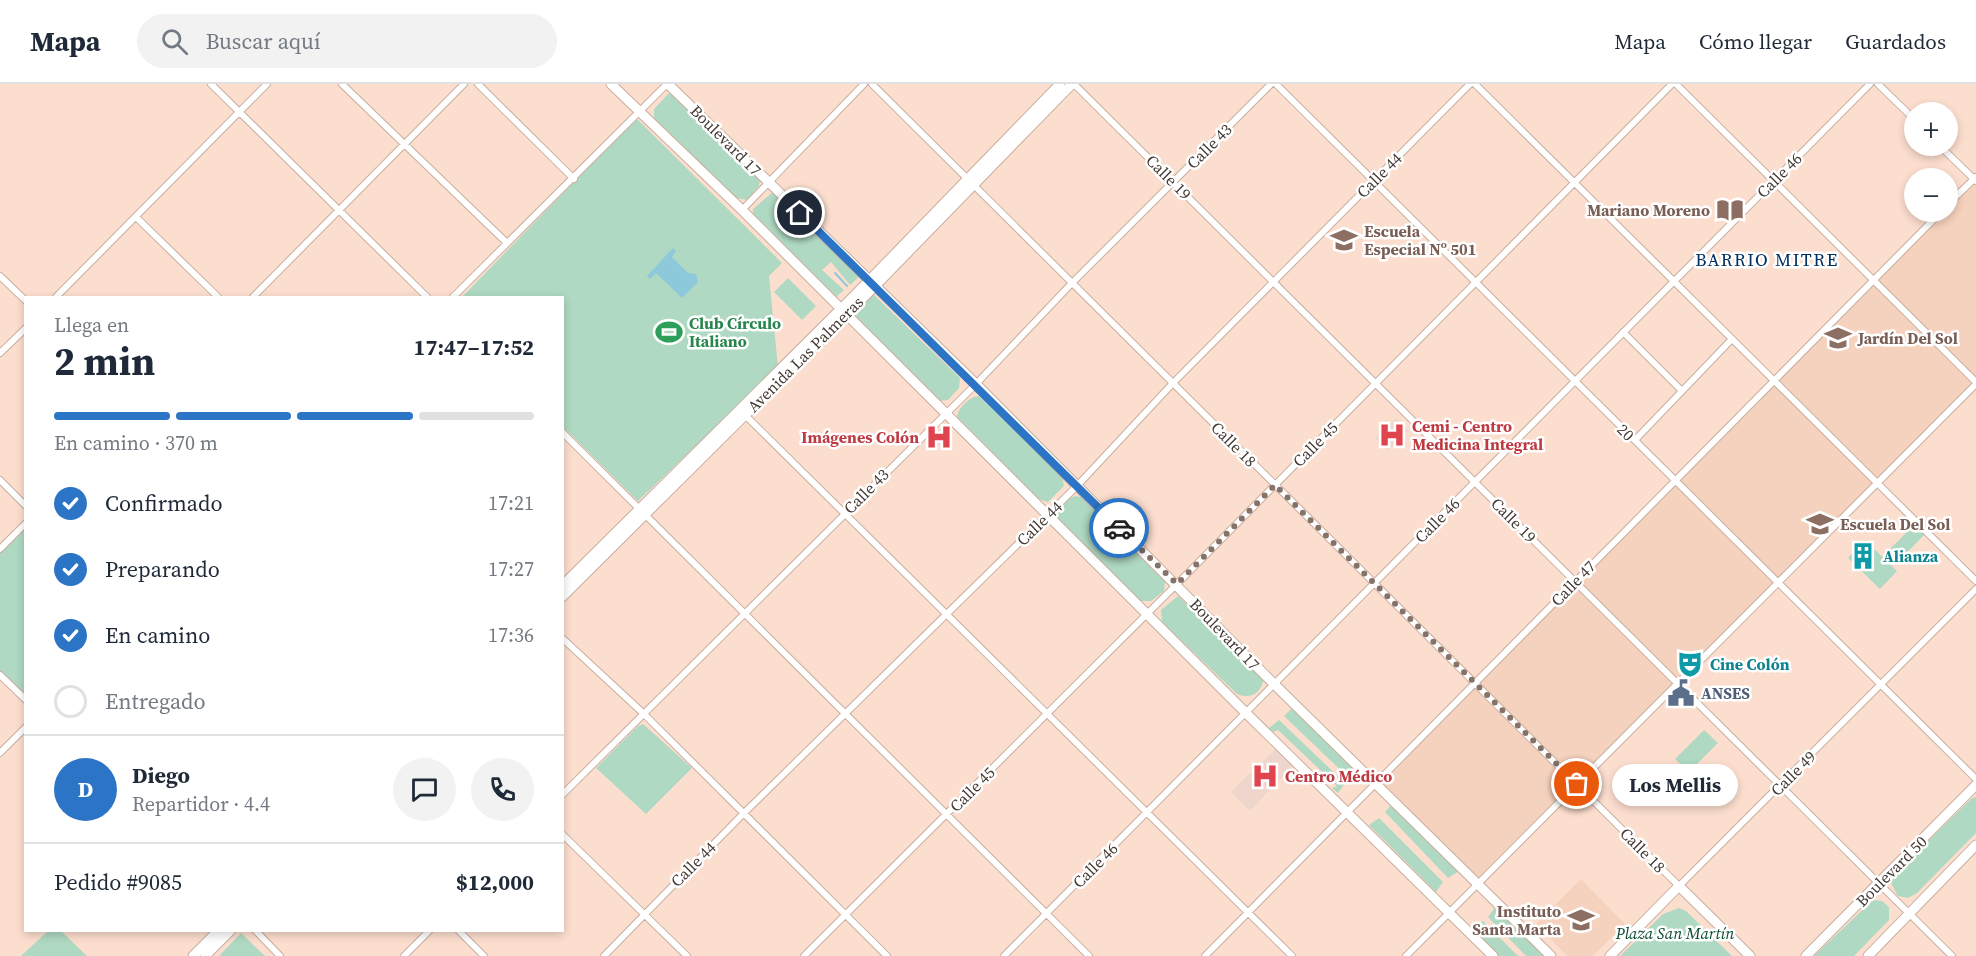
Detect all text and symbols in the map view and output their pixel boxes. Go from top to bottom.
search box [137,14,557,68]
text: Mapa [30,22,101,60]
icon: search [158,25,191,58]
text: Buscar aquí [206,26,321,56]
text: Mapa [1614,27,1666,56]
text: Cómo llegar [1699,27,1812,56]
text: Guardados [1845,27,1946,56]
street label: Boulevard 17 [686,100,766,180]
map controls [1904,102,1958,222]
button: + [1904,102,1958,156]
street label: Calle 43 [1182,119,1236,173]
street label: Calle 44 [1352,148,1406,202]
street label: Calle 46 [1752,148,1806,202]
street label: Calle 19 [1142,150,1196,204]
button: − [1904,168,1958,222]
pin [774,187,825,238]
library icon: Mariano Moreno [1715,195,1745,225]
icon: home [783,196,816,229]
place label: Mariano Moreno [1587,199,1710,221]
place label: Escuela Especial Nº 501 [1364,220,1476,260]
school or university icon: Escuela Especial Nº 501 [1329,225,1359,255]
district label: BARRIO MITRE [1695,247,1839,272]
street label: Avenida Las Palmeras [742,291,868,417]
text: Llega en [54,311,129,339]
place label: Club Círculo Italiano [689,312,781,352]
sports icon: Club Círculo Italiano [654,317,684,347]
school or university icon: Jardín Del Sol [1823,323,1853,353]
place label: Jardín Del Sol [1857,327,1958,349]
text: 17:47–17:52 [414,332,534,362]
text: 2 min [54,335,155,388]
place label: Cemi - Centro Medicina Integral [1412,415,1543,455]
street label: Calle 18 [1207,417,1261,471]
street label: Calle 45 [1288,417,1342,471]
street label: 20 [1613,419,1639,445]
hospital icon: Cemi - Centro Medicina Integral [1377,420,1407,450]
hospital icon: Imágenes Colón [924,422,954,452]
place label: Imágenes Colón [801,426,919,448]
text: En camino · 370 m [54,429,218,457]
street label: Calle 43 [839,464,893,518]
icon: check [54,487,87,520]
text: Confirmado [105,488,223,518]
text: 17:21 [488,489,534,517]
street label: Calle 46 [1410,493,1464,547]
street label: Calle 19 [1487,493,1541,547]
street label: Calle 44 [1011,496,1067,550]
courier [1089,498,1149,558]
school or university icon: Escuela Del Sol [1805,509,1835,539]
icon: car [1103,512,1136,545]
place label: Escuela Del Sol [1840,513,1950,535]
building icon: Alianza [1848,541,1878,571]
place label: Alianza [1883,545,1939,567]
icon: check [54,553,87,586]
text: Preparando [105,554,220,584]
text: 17:27 [488,555,534,583]
street label: Calle 47 [1546,555,1600,611]
street label: Boulevard 17 [1185,593,1265,675]
icon: check [54,619,87,652]
text: En camino [105,620,210,650]
text: 17:36 [488,621,534,649]
theatre icon: Cine Colón [1675,649,1705,679]
place label: Cine Colón [1710,653,1790,675]
public building icon: ANSES [1666,678,1696,708]
place label: ANSES [1701,682,1750,704]
text: Entregado [105,686,206,716]
street label: Calle 49 [1766,746,1820,800]
button: chat [393,758,456,821]
button: phone [471,758,534,821]
pin [1551,758,1602,809]
text: Diego [132,760,190,790]
hospital icon: Centro Médico [1250,761,1280,791]
street label: Calle 45 [945,762,999,816]
callout: Los Mellis [1613,763,1739,805]
place label: Centro Médico [1285,765,1392,787]
icon: bag [1560,767,1593,800]
text: Los Mellis [1629,771,1721,799]
text: D [78,774,93,804]
text: Repartidor · 4.4 [132,790,270,818]
street label: Calle 18 [1616,823,1670,877]
street label: Boulevard 50 [1851,831,1931,911]
street label: Calle 44 [666,837,720,891]
street label: Calle 46 [1068,838,1122,892]
text: Pedido #9085 [54,867,182,897]
text: $12,000 [456,867,534,897]
place label: Instituto Santa Marta [1472,900,1562,940]
school or university icon: Instituto Santa Marta [1566,905,1596,935]
park label: Plaza San Martín [1615,922,1734,944]

